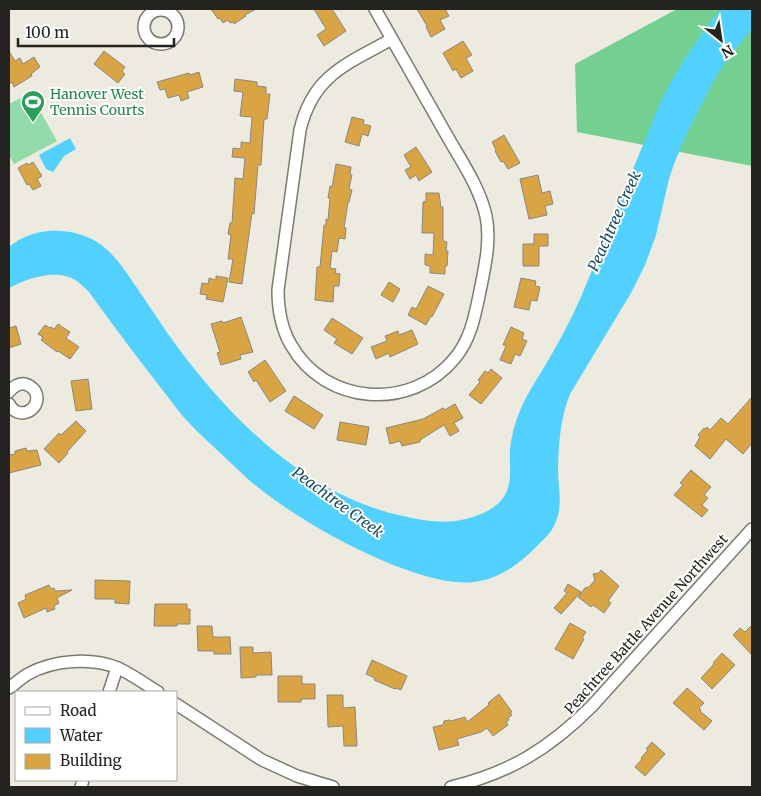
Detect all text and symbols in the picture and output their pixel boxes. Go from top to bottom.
scale bar [18,15,174,47]
north arrow [696,15,746,65]
text: 100 m [25,23,69,42]
text: N [718,41,737,62]
place label: Hanover West Tennis Courts [50,85,145,119]
sports icon: Hanover West Tennis Courts [20,89,46,123]
water label: Peachtree Creek [583,167,645,274]
water label: Peachtree Creek [289,463,388,542]
street label: Peachtree Battle Avenue Northwest [560,530,732,718]
legend [15,691,178,781]
text: Road [60,701,96,720]
text: Water [59,726,103,745]
text: Building [60,751,122,770]

